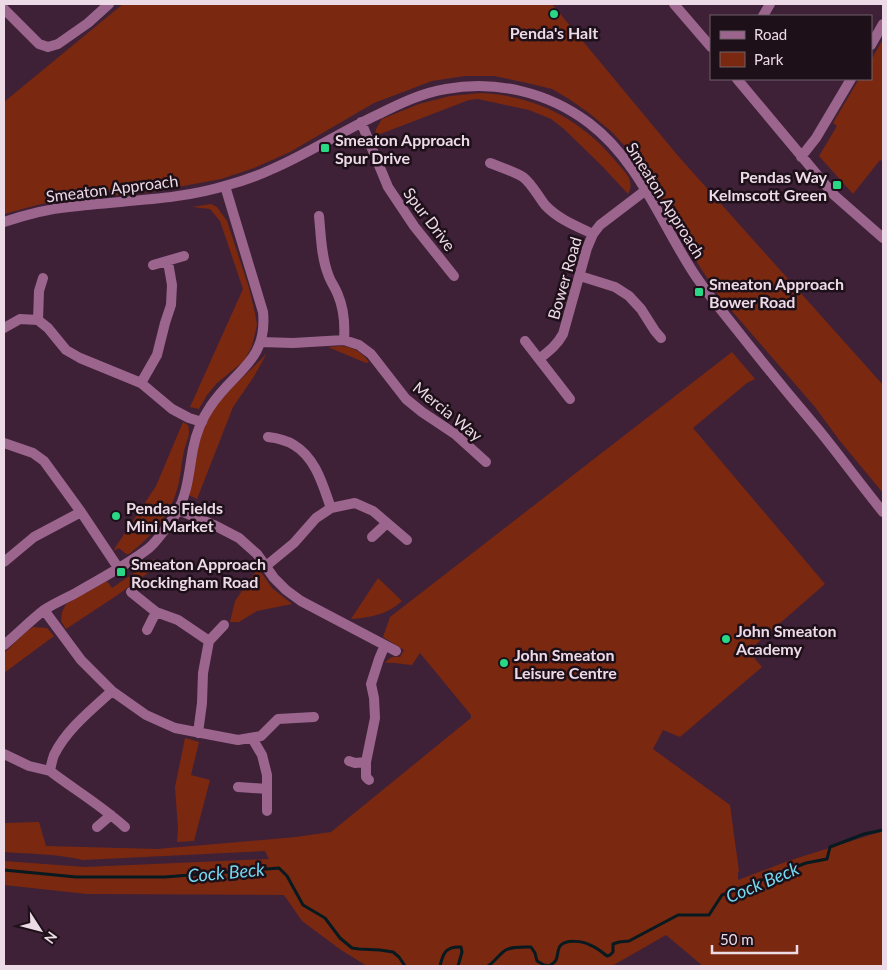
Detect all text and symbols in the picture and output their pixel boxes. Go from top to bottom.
marker: Penda's Halt [548,8,560,20]
legend [710,15,872,80]
place label: Penda's Halt [510,23,598,42]
text: Road [754,25,787,43]
text: Park [754,50,784,68]
place label: Smeaton Approach Spur Drive [335,130,470,167]
street label: Smeaton Approach [623,139,709,261]
marker: Smeaton Approach Spur Drive [319,142,331,154]
place label: Pendas Way Kelmscott Green [709,167,828,204]
street label: Smeaton Approach [45,170,179,206]
marker: Pendas Way Kelmscott Green [831,179,843,191]
street label: Spur Drive [400,184,460,254]
street label: Bower Road [543,234,585,322]
place label: Smeaton Approach Bower Road [709,274,844,311]
marker: Smeaton Approach Bower Road [693,286,705,298]
street label: Mercia Way [410,377,487,445]
place label: Pendas Fields Mini Market [126,498,223,535]
marker: Pendas Fields Mini Market [110,510,122,522]
place label: Smeaton Approach Rockingham Road [131,554,266,591]
marker: Smeaton Approach Rockingham Road [115,566,127,578]
place label: John Smeaton Academy [735,621,836,658]
marker: John Smeaton Academy [720,633,732,645]
place label: John Smeaton Leisure Centre [514,645,617,682]
marker: John Smeaton Leisure Centre [498,657,510,669]
water label: Cock Beck [722,857,802,907]
water label: Cock Beck [187,858,266,886]
north arrow [15,905,65,955]
scale bar [712,922,797,954]
text: N [41,929,61,947]
text: 50 m [720,930,754,948]

